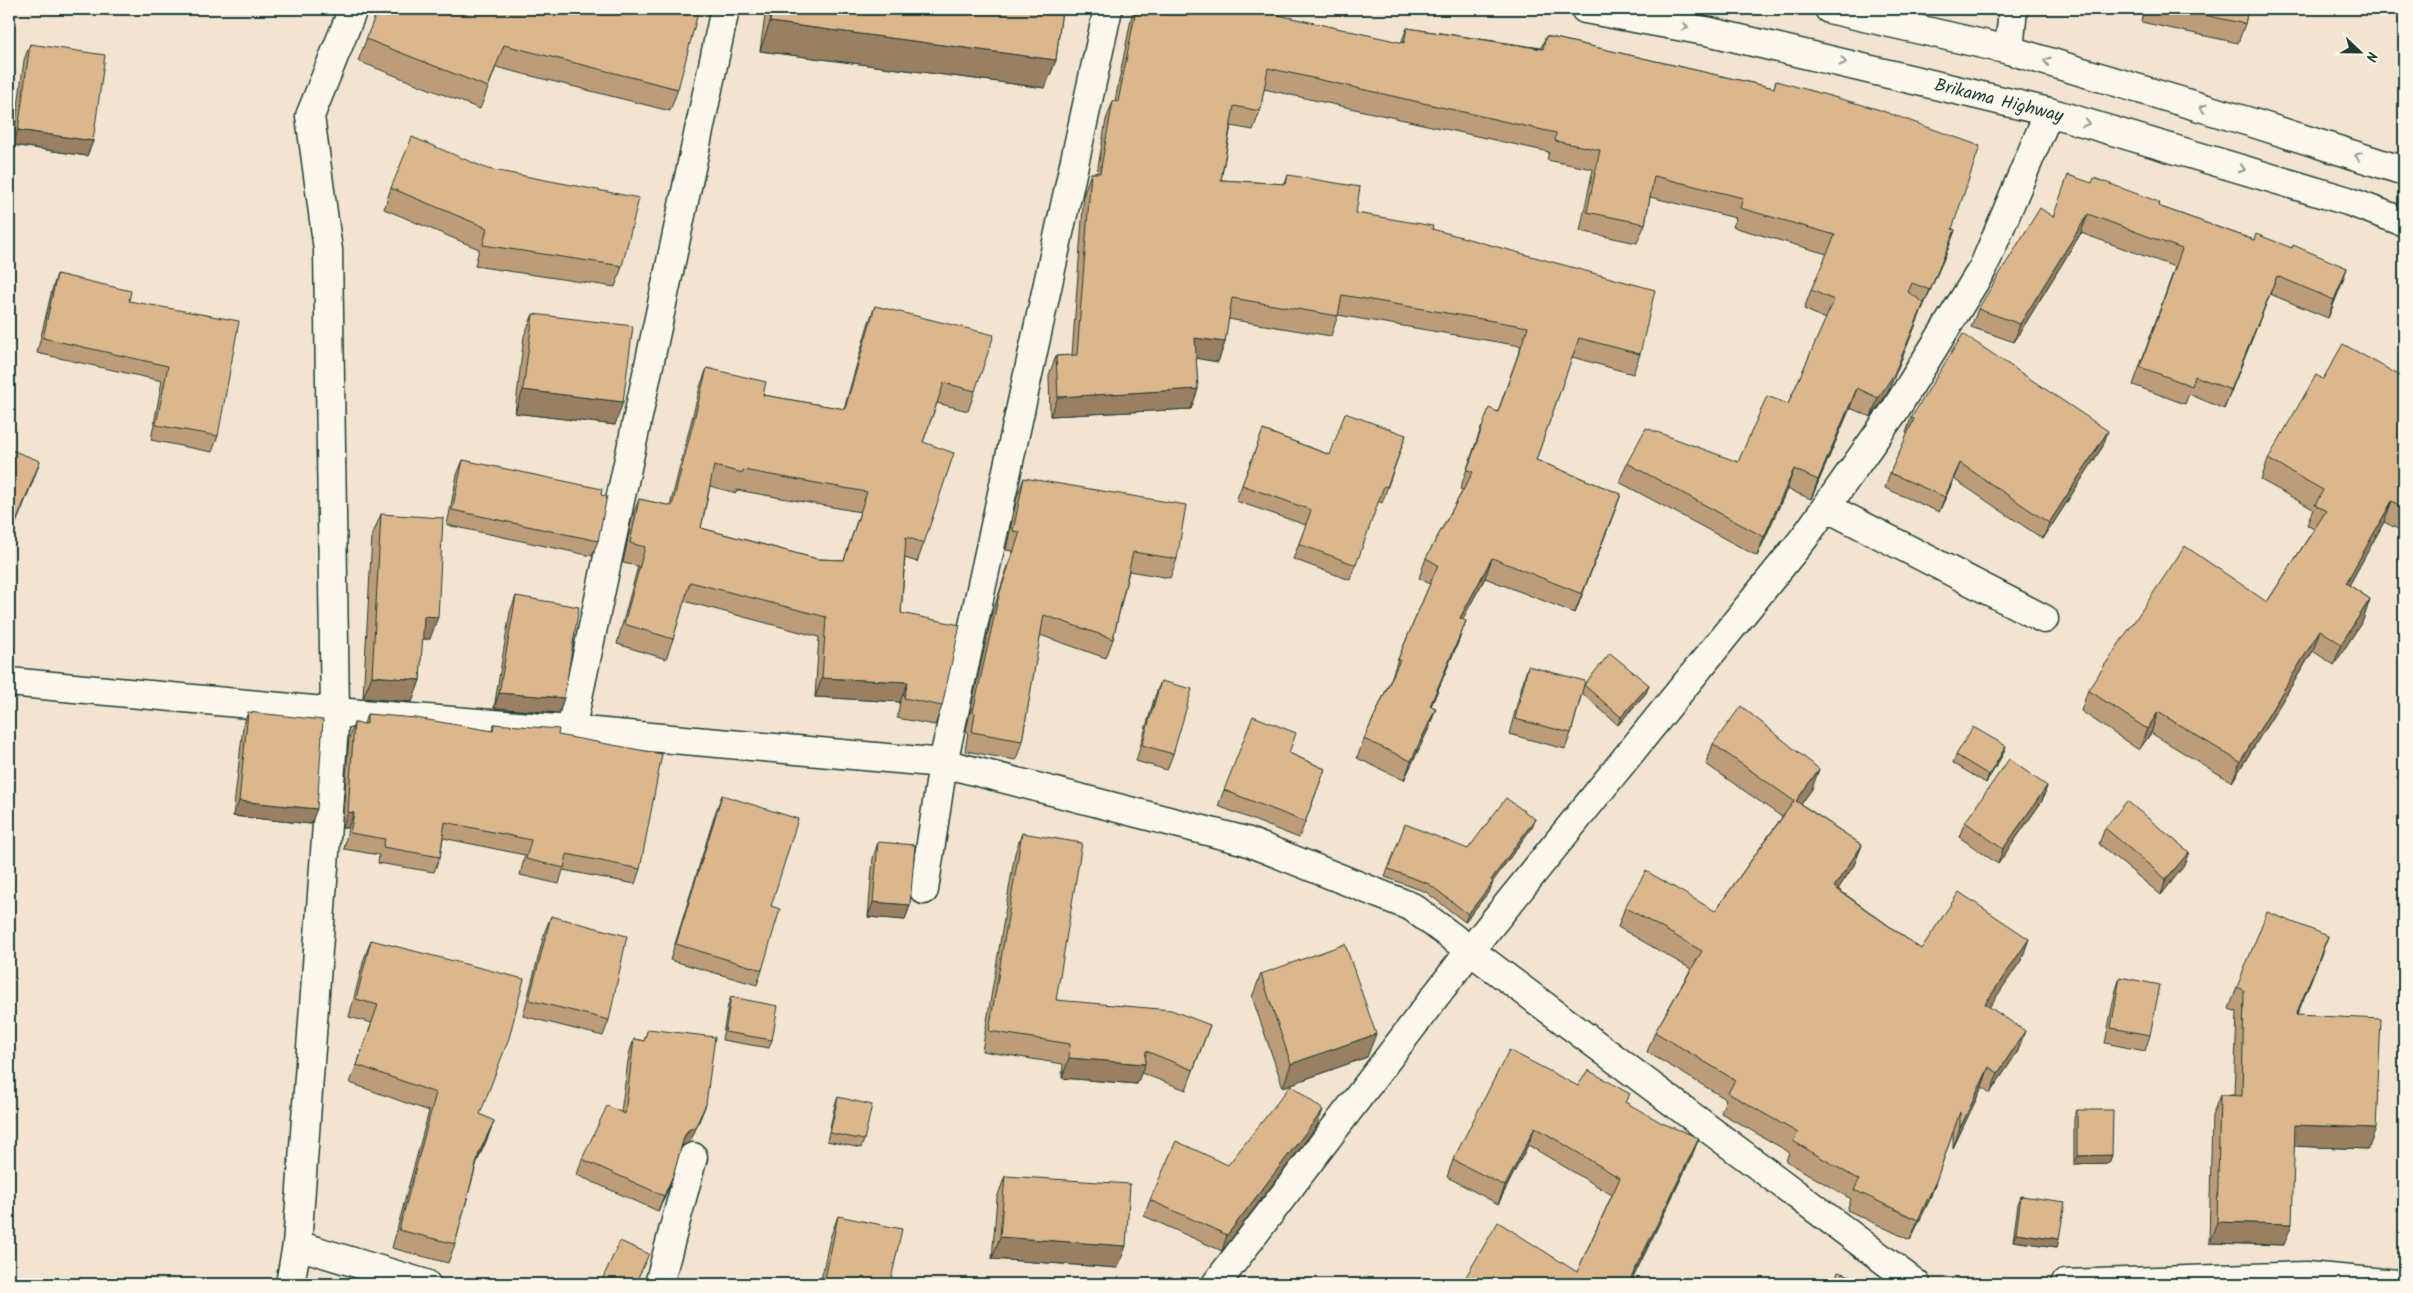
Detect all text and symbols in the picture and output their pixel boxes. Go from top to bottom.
one-way arrow [1680,21,1689,32]
north arrow [2336,28,2386,78]
text: N [2359,48,2383,65]
one-way arrow [1839,56,1848,67]
one-way arrow [2043,57,2052,67]
street label: Brikama Highway [1931,71,2067,132]
one-way arrow [2199,103,2207,113]
one-way arrow [2081,117,2090,127]
one-way arrow [2354,152,2362,162]
one-way arrow [2237,164,2245,174]

